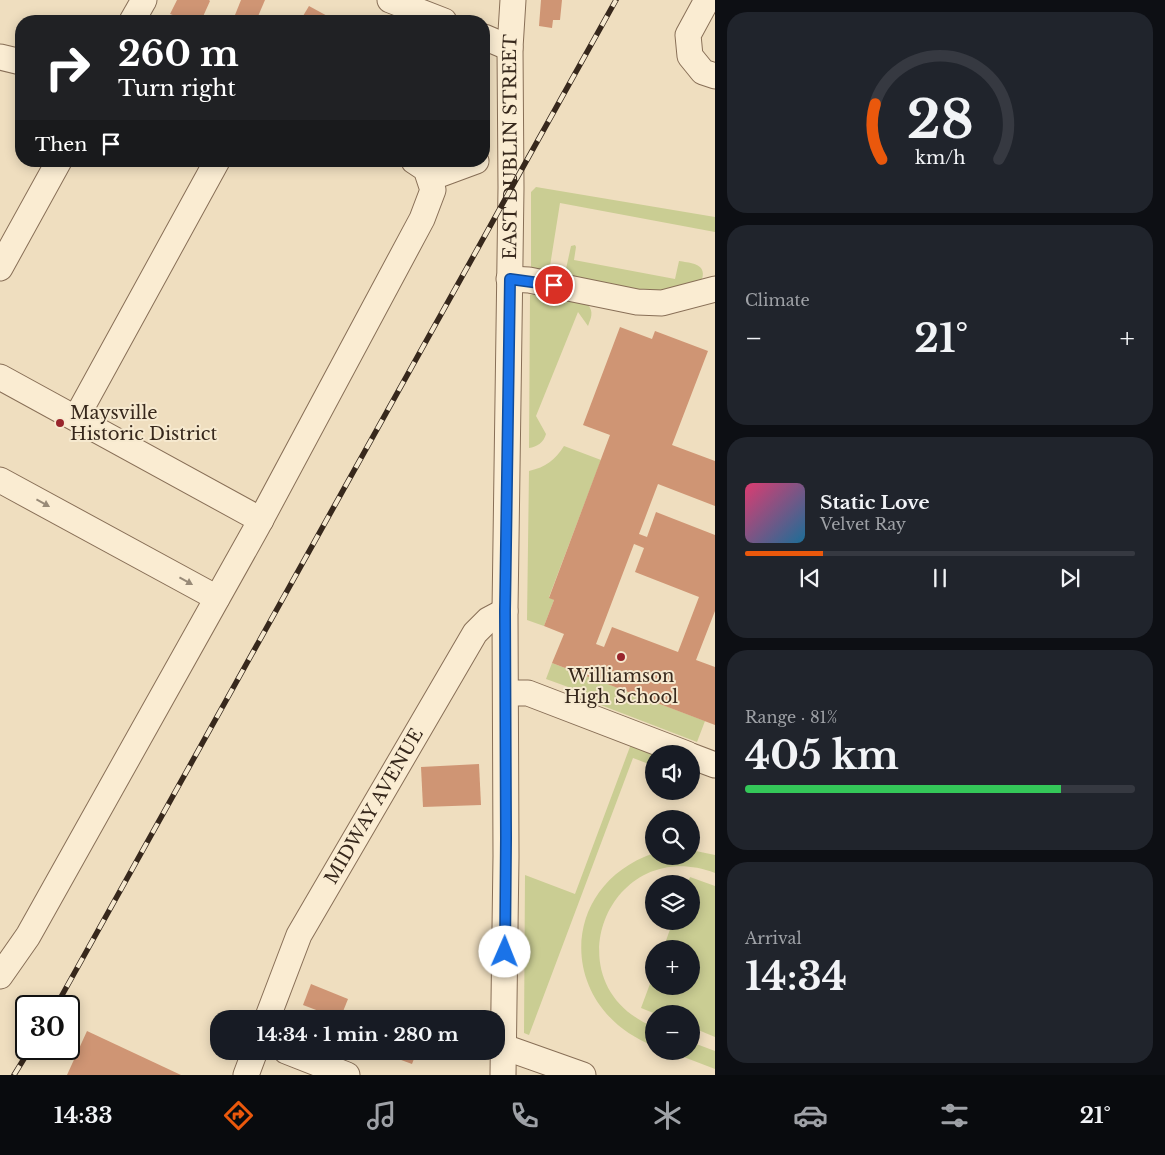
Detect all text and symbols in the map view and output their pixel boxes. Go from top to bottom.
text: 260 m [118,32,239,75]
street label: EAST DUBLIN STREET [499,33,522,260]
icon: right [35,35,100,100]
text: Turn right [118,75,236,102]
text: 28 [907,88,973,152]
icon: arrive [97,130,125,158]
text: Then [35,133,87,156]
text: km/h [915,147,965,169]
pin [533,264,575,306]
icon: arrive [540,271,568,299]
text: Climate [745,290,810,310]
text: 21° [914,315,968,362]
text: − [745,321,763,356]
text: + [1120,321,1135,356]
place label: Maysville Historic District [70,402,217,445]
marker: Maysville Historic District [54,417,66,429]
text: Static Love [820,491,930,514]
one-way arrow [35,499,50,507]
text: Velvet Ray [820,514,906,534]
icon: previous [796,564,824,592]
icon: pause [926,564,954,592]
icon: next [1056,564,1084,592]
one-way arrow [179,576,192,585]
marker: Williamson High School [615,651,627,663]
place label: Williamson High School [564,665,678,708]
text: Range · 81% [745,707,837,727]
street label: MIDWAY AVENUE [320,724,428,888]
text: 405 km [745,732,899,779]
map controls [645,745,700,1060]
button: sound [645,745,700,800]
button: search [645,810,700,865]
button: layers [645,875,700,930]
position arrow [478,925,530,977]
text: Arrival [745,928,802,948]
button: + [645,940,700,995]
text: 14:34 [745,953,847,1000]
speed limit sign: 30 [15,995,80,1060]
button: − [645,1005,700,1060]
text: 14:34 · 1 min · 280 m [257,1023,458,1046]
icon: directions [221,1098,256,1133]
icon: music [364,1098,399,1133]
icon: phone [507,1098,542,1133]
icon: climate [650,1098,685,1133]
icon: car [793,1098,828,1133]
icon: filters [937,1098,972,1133]
text: 14:33 [54,1102,113,1129]
text: 21° [1080,1102,1111,1129]

